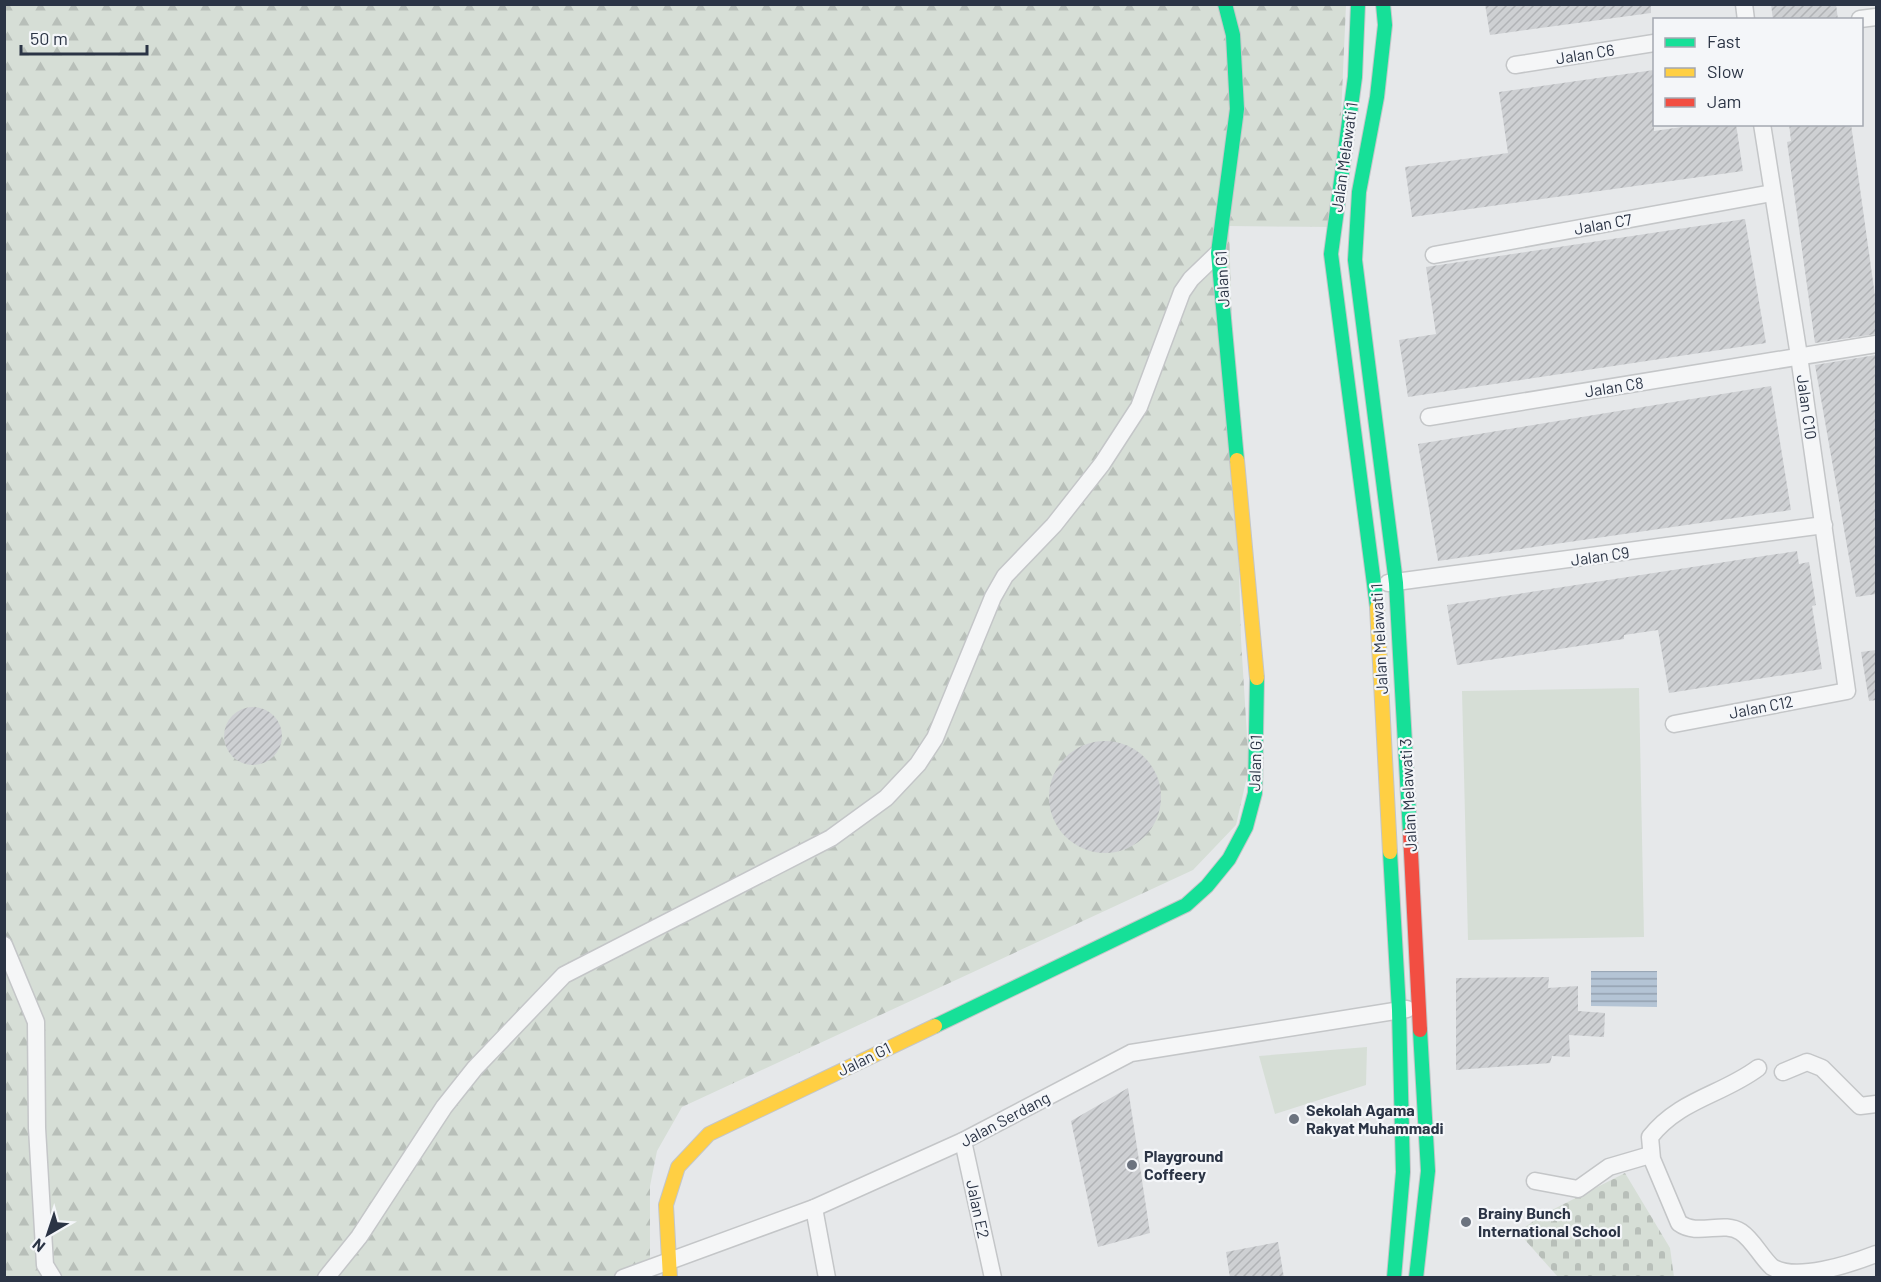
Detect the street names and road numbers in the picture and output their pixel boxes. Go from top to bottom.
street label: Jalan C6 [1554,40,1616,68]
street label: Jalan Melawati 1 [1326,101,1361,213]
street label: Jalan C7 [1573,209,1634,238]
street label: Jalan G1 [1211,250,1232,308]
street label: Jalan C8 [1583,372,1645,401]
street label: Jalan C10 [1794,373,1821,441]
street label: Jalan C9 [1569,542,1631,569]
street label: Jalan Melawati 1 [1366,583,1391,695]
street label: Jalan C12 [1727,691,1795,722]
street label: Jalan G1 [1244,734,1265,792]
street label: Jalan Melawati 3 [1395,738,1420,852]
street label: Jalan G1 [834,1038,893,1079]
street label: Jalan Serdang [957,1087,1053,1150]
street label: Jalan E2 [963,1178,994,1240]

